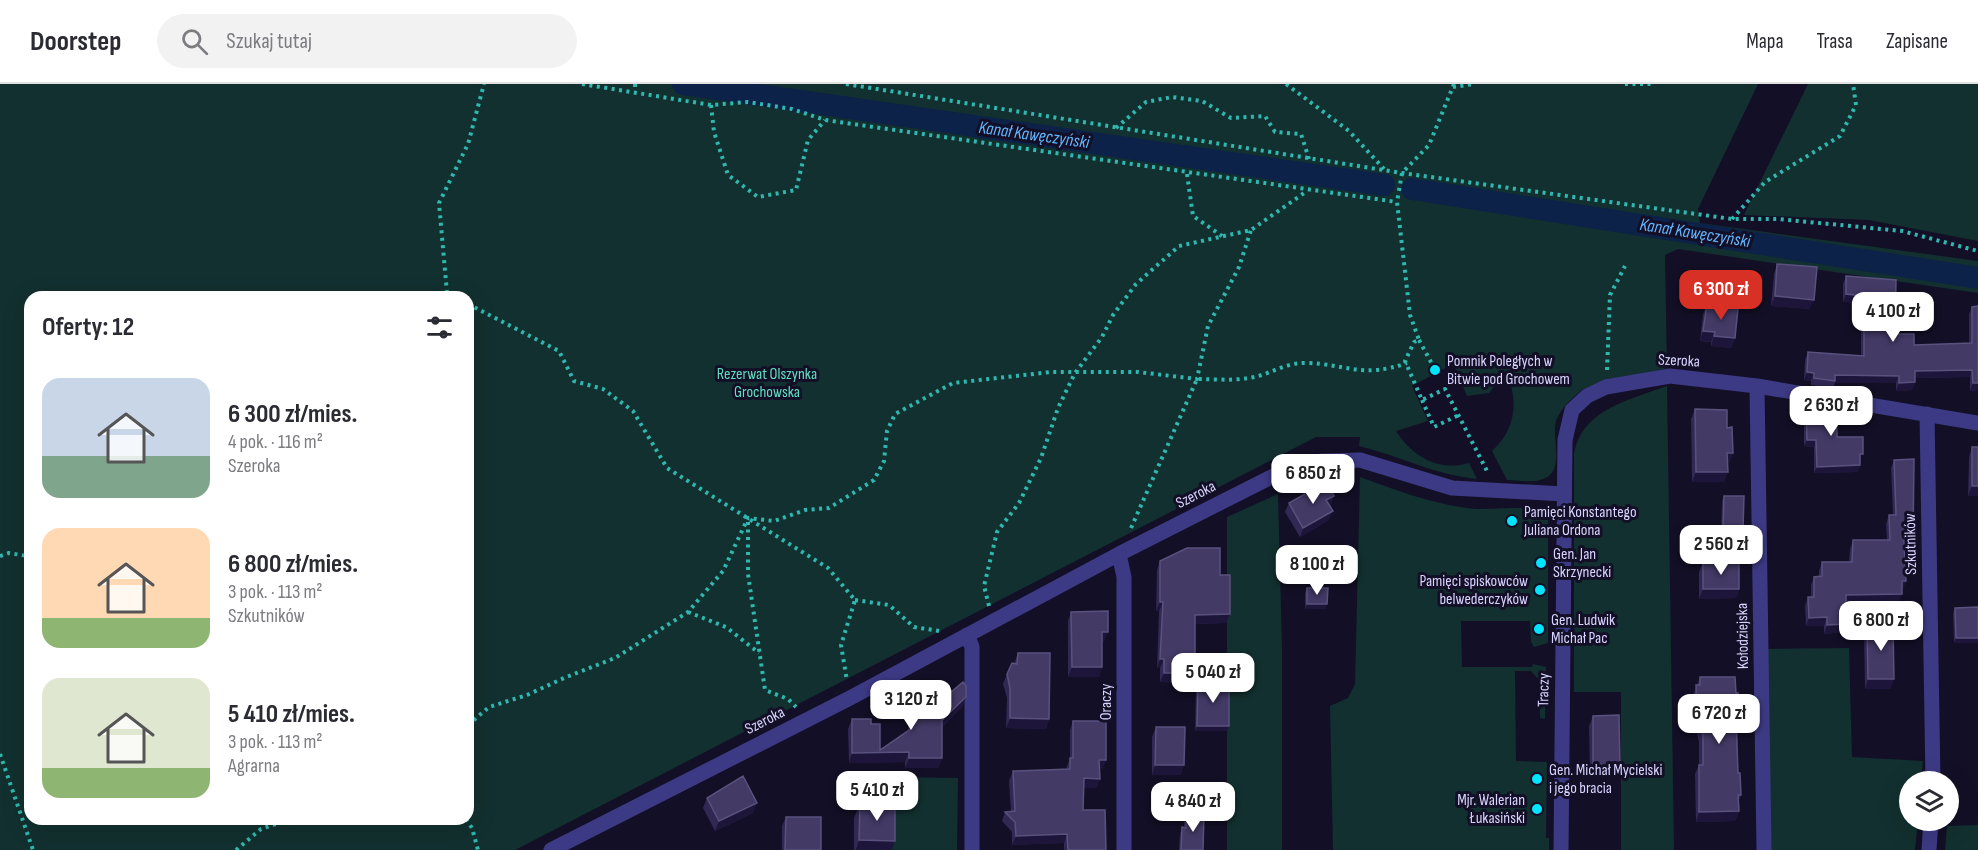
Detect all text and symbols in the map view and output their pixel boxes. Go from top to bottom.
search box [157,14,577,68]
text: Doorstep [30,25,121,58]
icon: search [178,25,211,58]
text: Szukaj tutaj [226,28,312,55]
text: Mapa [1746,29,1784,54]
text: Trasa [1817,29,1853,54]
text: Zapisane [1886,29,1948,54]
water label: Kanał Kawęczyński [977,117,1092,153]
water label: Kanał Kawęczyński [1638,214,1753,252]
pin: 6 300 zł [1659,270,1783,321]
text: 6 300 zł [1693,277,1749,301]
pin: 4 100 zł [1831,292,1955,343]
text: 4 100 zł [1866,299,1920,323]
icon: filters [423,311,456,344]
text: Oferty: 12 [42,312,134,343]
street label: Szeroka [1658,350,1700,372]
place label: Pomnik Poległych w Bitwie pod Grochowem [1447,352,1570,389]
marker: Pomnik Poległych w Bitwie pod Grochowem [1428,363,1442,377]
park label: Rezerwat Olszynka Grochowska [717,365,817,402]
pin: 2 630 zł [1769,386,1893,437]
text: 2 630 zł [1804,393,1858,417]
text: 6 300 zł/mies. [228,399,358,430]
icon: home [90,402,162,474]
text: 4 pok. · 116 m² [228,430,323,454]
text: Szeroka [228,454,281,478]
pin: 6 850 zł [1251,454,1375,505]
text: 6 850 zł [1285,461,1341,485]
street label: Szeroka [1173,477,1219,513]
place label: Pamięci Konstantego Juliana Ordona [1523,503,1637,540]
street label: Szkutników [1901,513,1921,575]
marker: Pamięci Konstantego Juliana Ordona [1505,514,1519,528]
pin: 2 560 zł [1659,525,1783,576]
text: 2 560 zł [1694,532,1748,556]
pin: 8 100 zł [1255,545,1379,596]
place label: Gen. Jan Skrzynecki [1553,545,1611,582]
text: 6 800 zł/mies. [228,549,358,580]
icon: home [90,552,162,624]
text: 8 100 zł [1290,552,1344,576]
marker: Gen. Jan Skrzynecki [1534,556,1548,570]
place label: Pamięci spiskowców belwederczyków [1419,572,1528,609]
text: 3 pok. · 113 m² [228,580,323,604]
marker: Pamięci spiskowców belwederczyków [1533,583,1547,597]
pin: 6 800 zł [1819,601,1943,652]
street label: Kołodziejska [1733,603,1753,669]
text: Szkutników [228,604,305,628]
text: 6 800 zł [1853,608,1909,632]
place label: Gen. Ludwik Michał Pac [1551,611,1615,648]
marker: Gen. Ludwik Michał Pac [1532,622,1546,636]
pin: 5 040 zł [1151,653,1275,704]
text: 5 040 zł [1185,660,1241,684]
street label: Traczy [1534,673,1554,707]
pin: 3 120 zł [849,680,973,731]
street label: Oraczy [1097,684,1116,720]
text: 3 120 zł [884,687,938,711]
pin: 6 720 zł [1657,694,1781,745]
text: 5 410 zł/mies. [228,699,355,730]
text: 6 720 zł [1692,701,1746,725]
icon: home [90,702,162,774]
street label: Szeroka [742,703,788,739]
text: 3 pok. · 113 m² [228,730,323,754]
text: Agrarna [228,754,280,778]
place label: Gen. Michał Mycielski i jego bracia [1549,761,1662,798]
pin: 5 410 zł [815,771,939,822]
map controls [1899,771,1959,831]
button: layers [1899,771,1959,831]
marker: Gen. Michał Mycielski i jego bracia [1530,772,1544,786]
text: 5 410 zł [850,778,904,802]
pin: 4 840 zł [1131,782,1255,833]
text: 4 840 zł [1165,789,1221,813]
place label: Mjr. Walerian Łukasiński [1457,791,1525,828]
marker: Mjr. Walerian Łukasiński [1530,802,1544,816]

